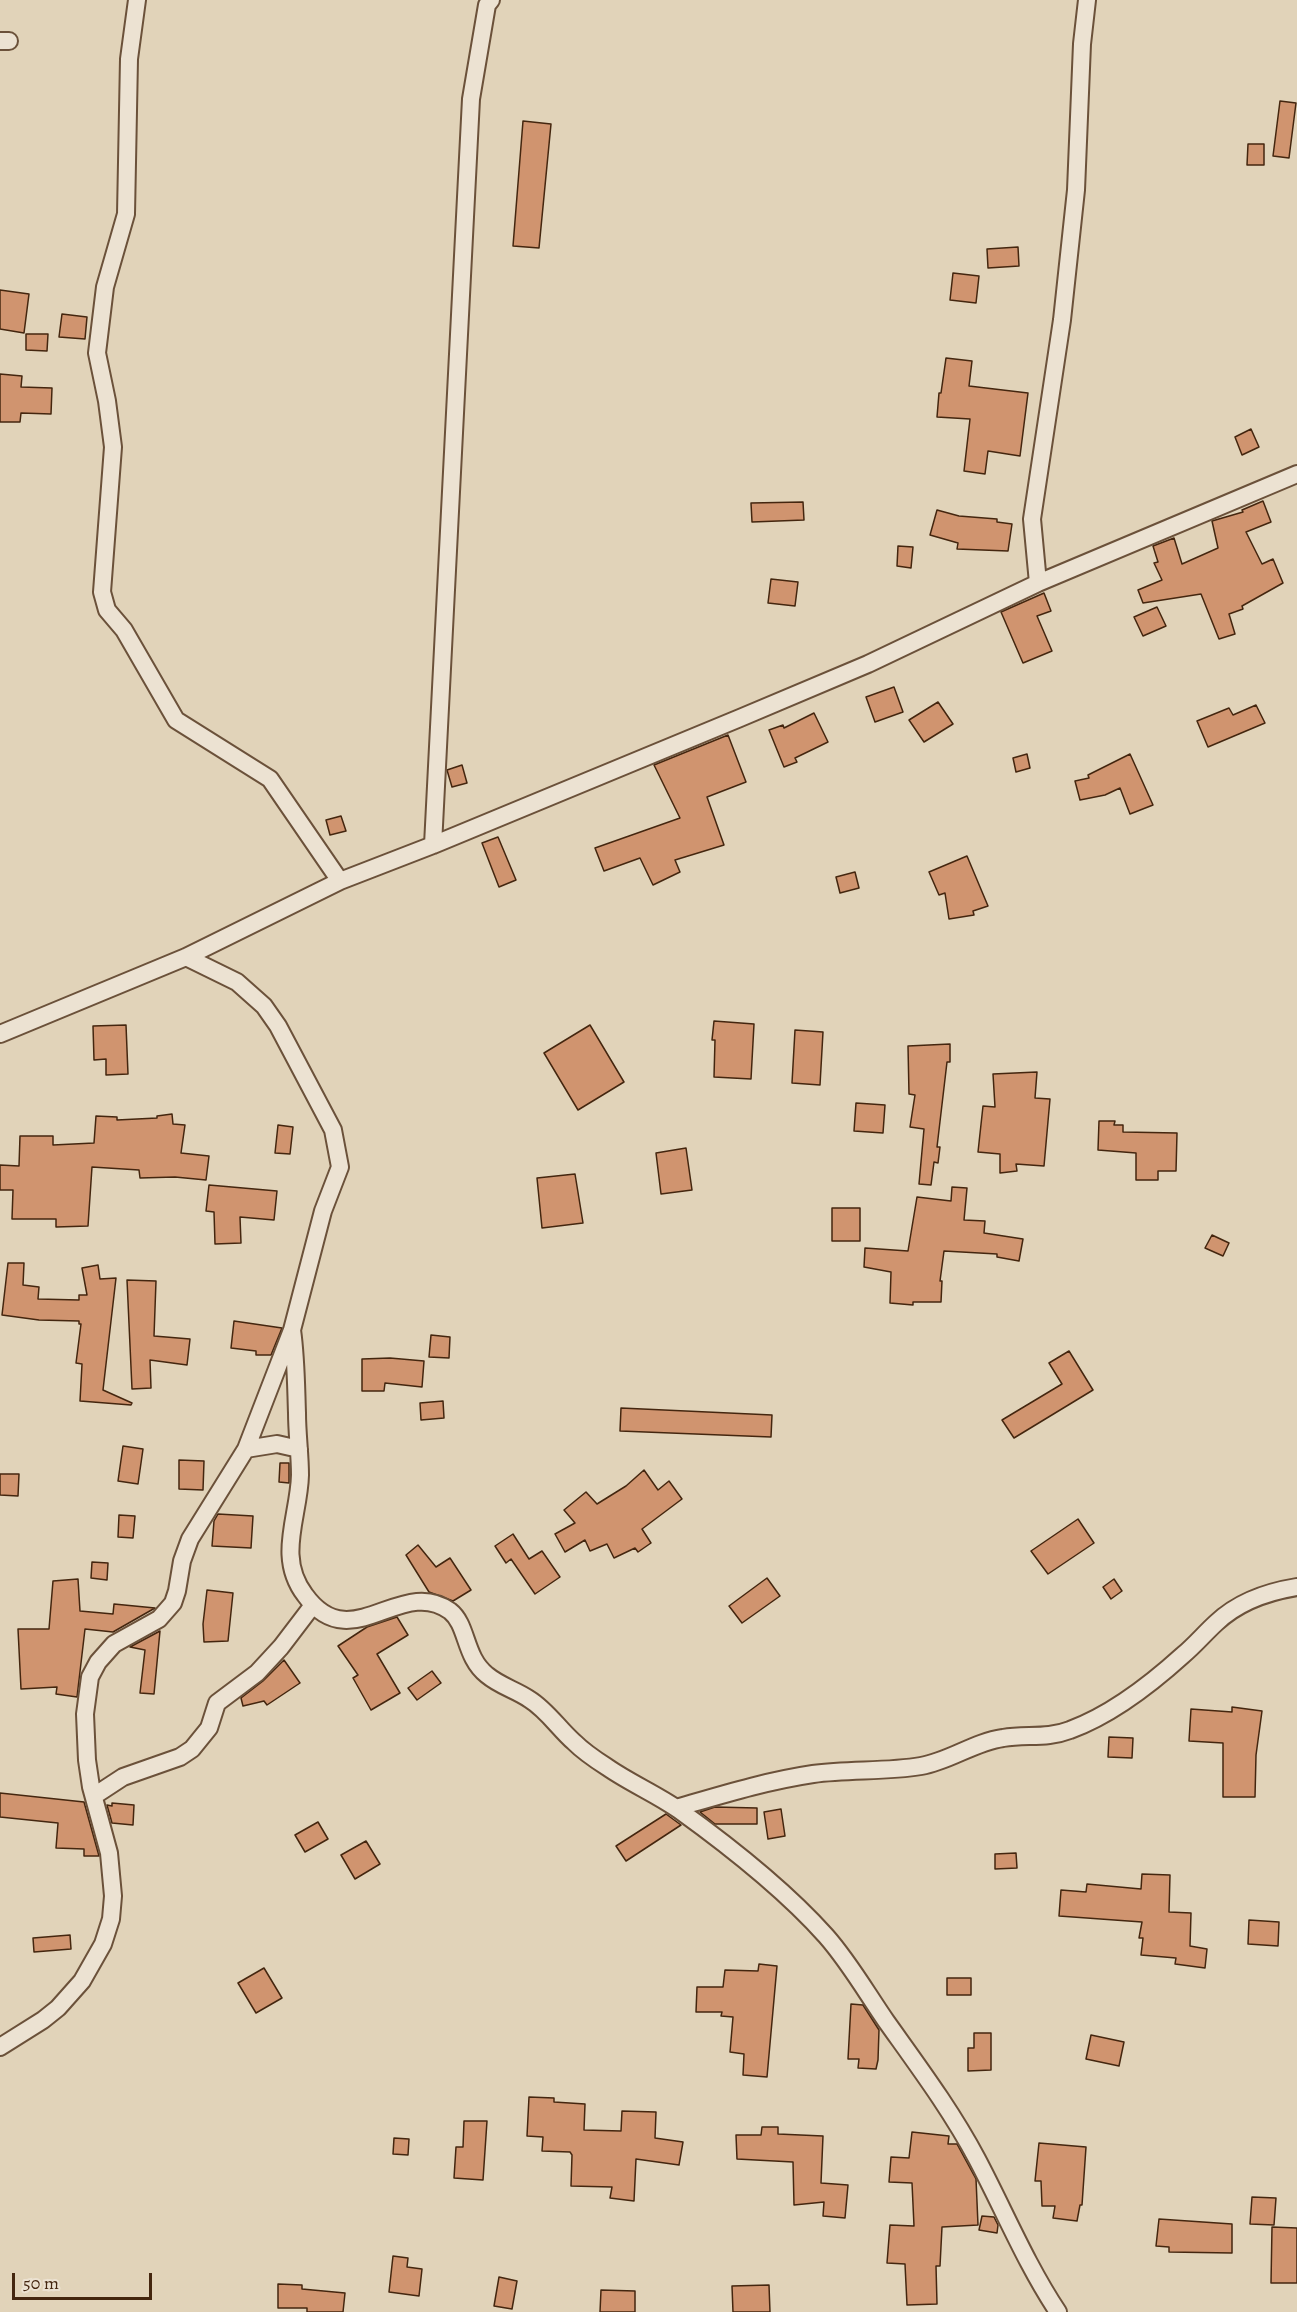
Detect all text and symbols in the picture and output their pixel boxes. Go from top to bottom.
scale bar [15,2261,154,2299]
text: 50 m [23,2271,59,2295]

